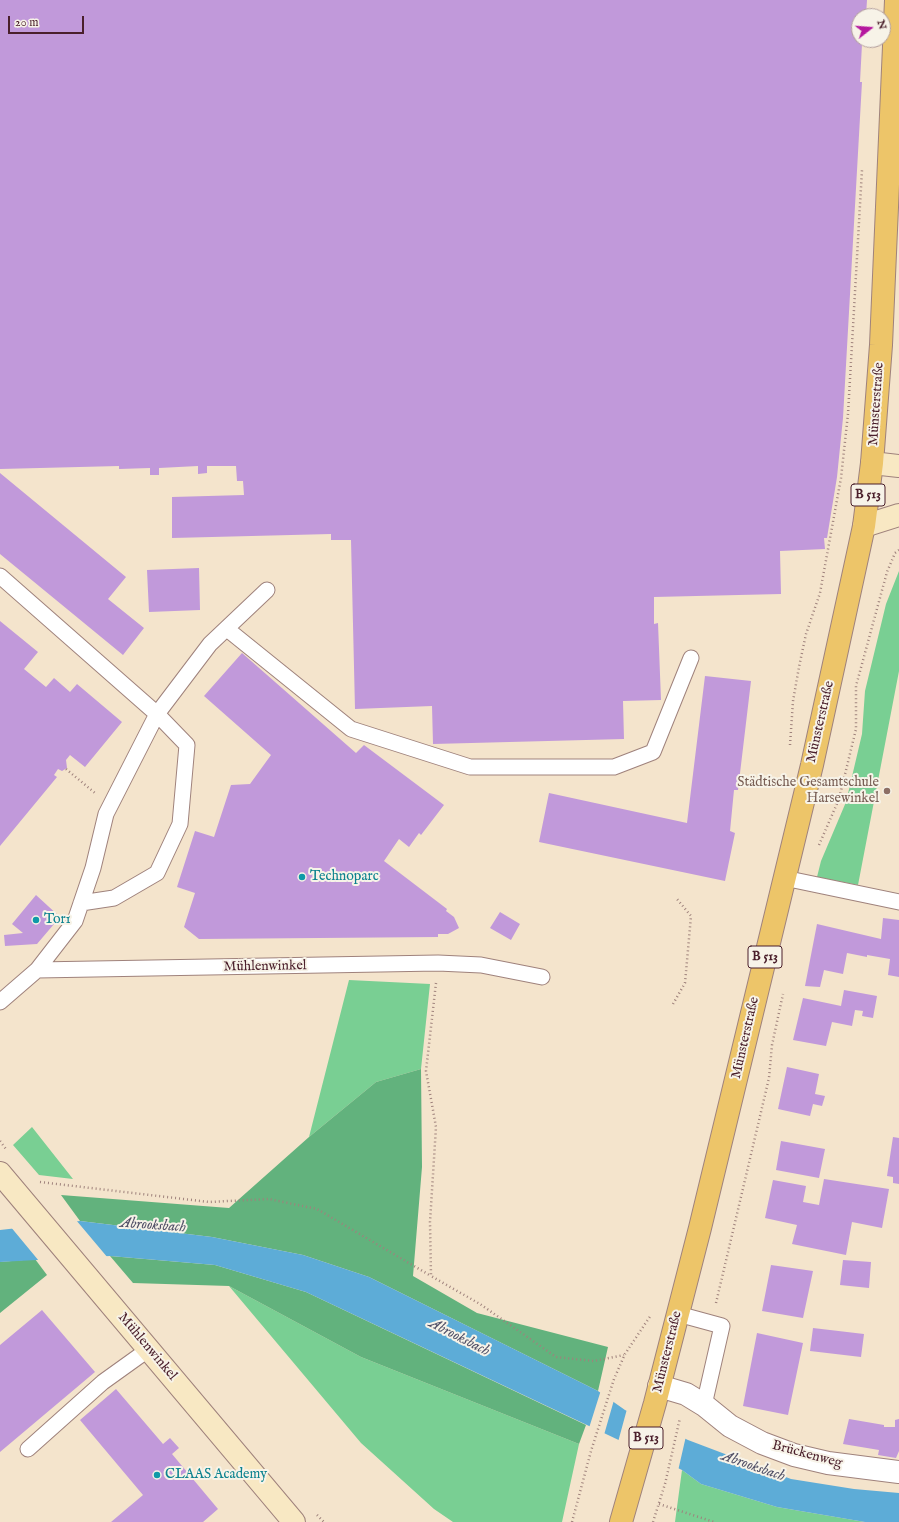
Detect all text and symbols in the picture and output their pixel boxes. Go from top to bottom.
scale bar [10,8,86,34]
north arrow [851,8,891,48]
text: 20 m [15,15,38,30]
text: N [873,18,890,31]
street label: Münsterstraße [866,362,888,446]
road number: B 513 [851,484,885,506]
street label: Münsterstraße [803,679,839,765]
place label: Städtische Gesamtschule Harsewinkel [737,775,879,808]
marker: Städtische Gesamtschule Harsewinkel [882,786,892,796]
place label: Technoparc [310,869,379,885]
marker: Technoparc [297,872,307,882]
place label: Tor1 [44,912,71,928]
marker: Tor1 [31,915,41,925]
road number: B 513 [748,946,782,968]
street label: Mühlenwinkel [223,958,307,976]
street label: Münsterstraße [728,995,764,1081]
water label: Abrooksbach [120,1215,186,1237]
street label: Münsterstraße [650,1309,686,1395]
street label: Mühlenwinkel [114,1310,180,1384]
water label: Abrooksbach [426,1315,492,1361]
road number: B 513 [629,1427,663,1449]
street label: Brückenweg [770,1438,844,1472]
water label: Abrooksbach [719,1448,787,1486]
place label: CLAAS Academy [165,1467,267,1483]
marker: CLAAS Academy [152,1470,162,1480]

